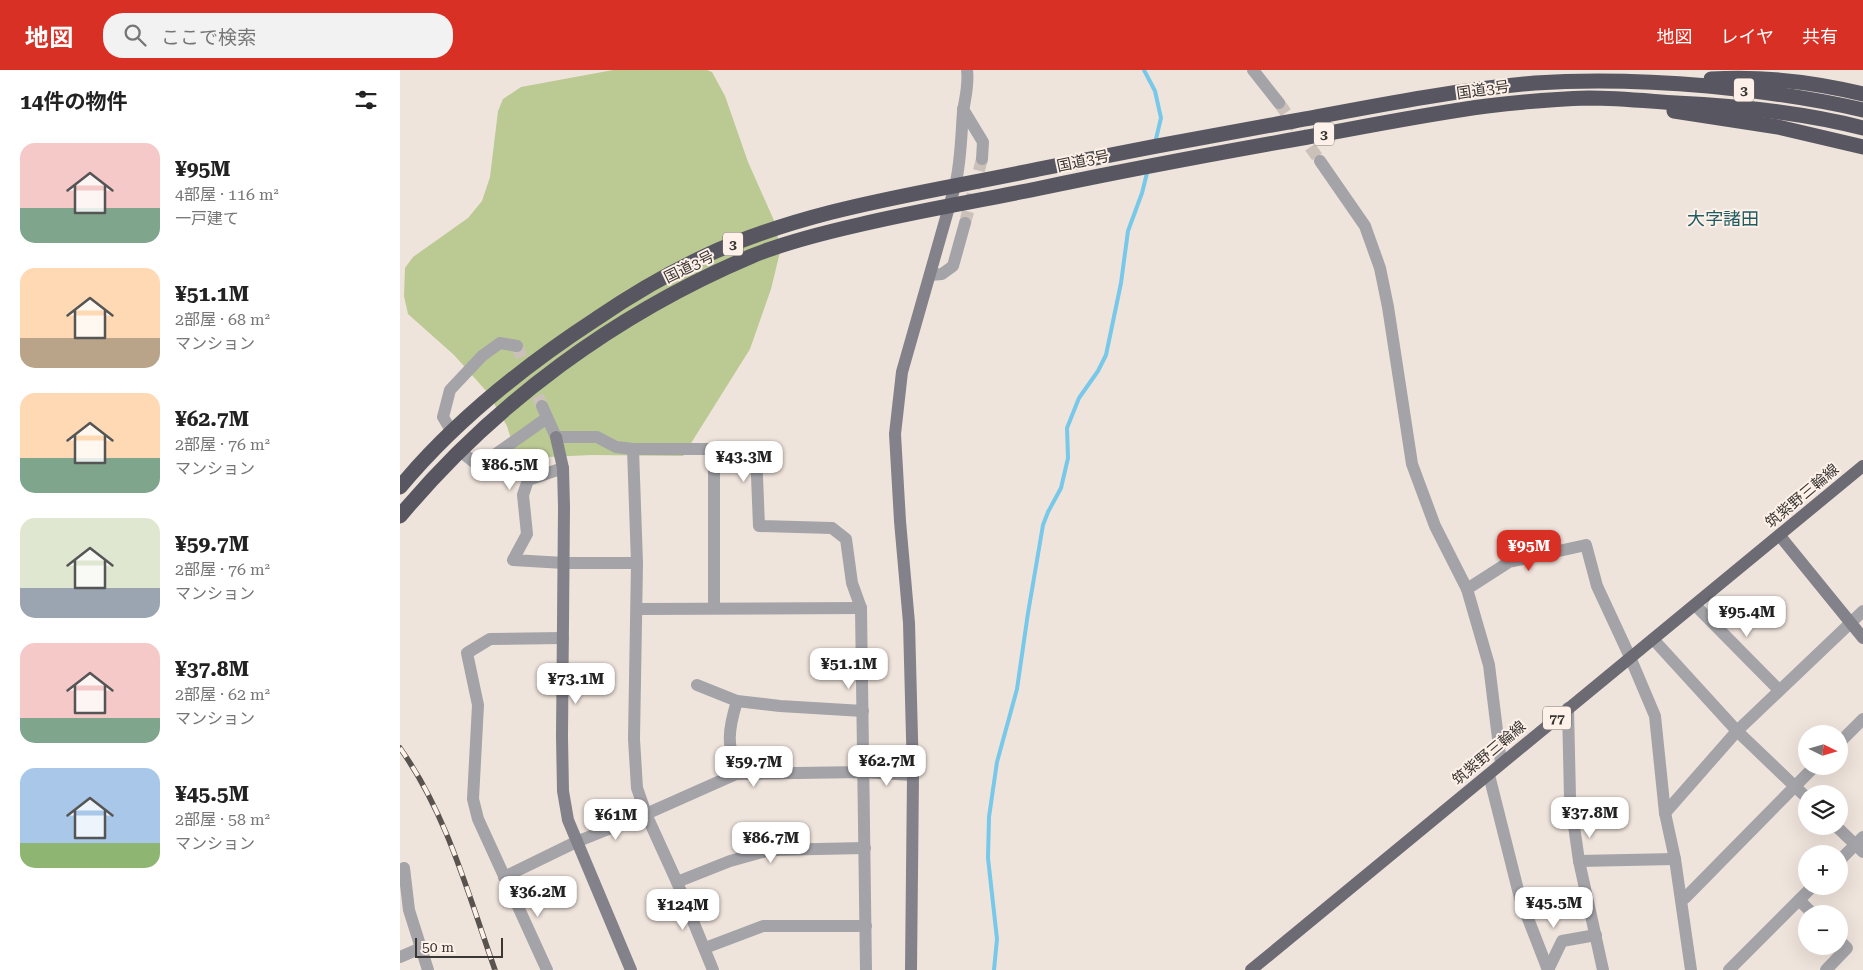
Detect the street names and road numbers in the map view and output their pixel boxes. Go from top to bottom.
street label: 国道3号 [1455,77,1511,103]
road number: 3 [1734,78,1754,102]
road number: 3 [1314,122,1334,146]
street label: 国道3号 [1055,147,1111,175]
road number: 3 [723,232,743,255]
street label: 国道3号 [661,247,717,287]
street label: 筑紫野三輪線 [1762,460,1842,532]
road number: 77 [1543,706,1571,730]
street label: 筑紫野三輪線 [1449,717,1529,789]

